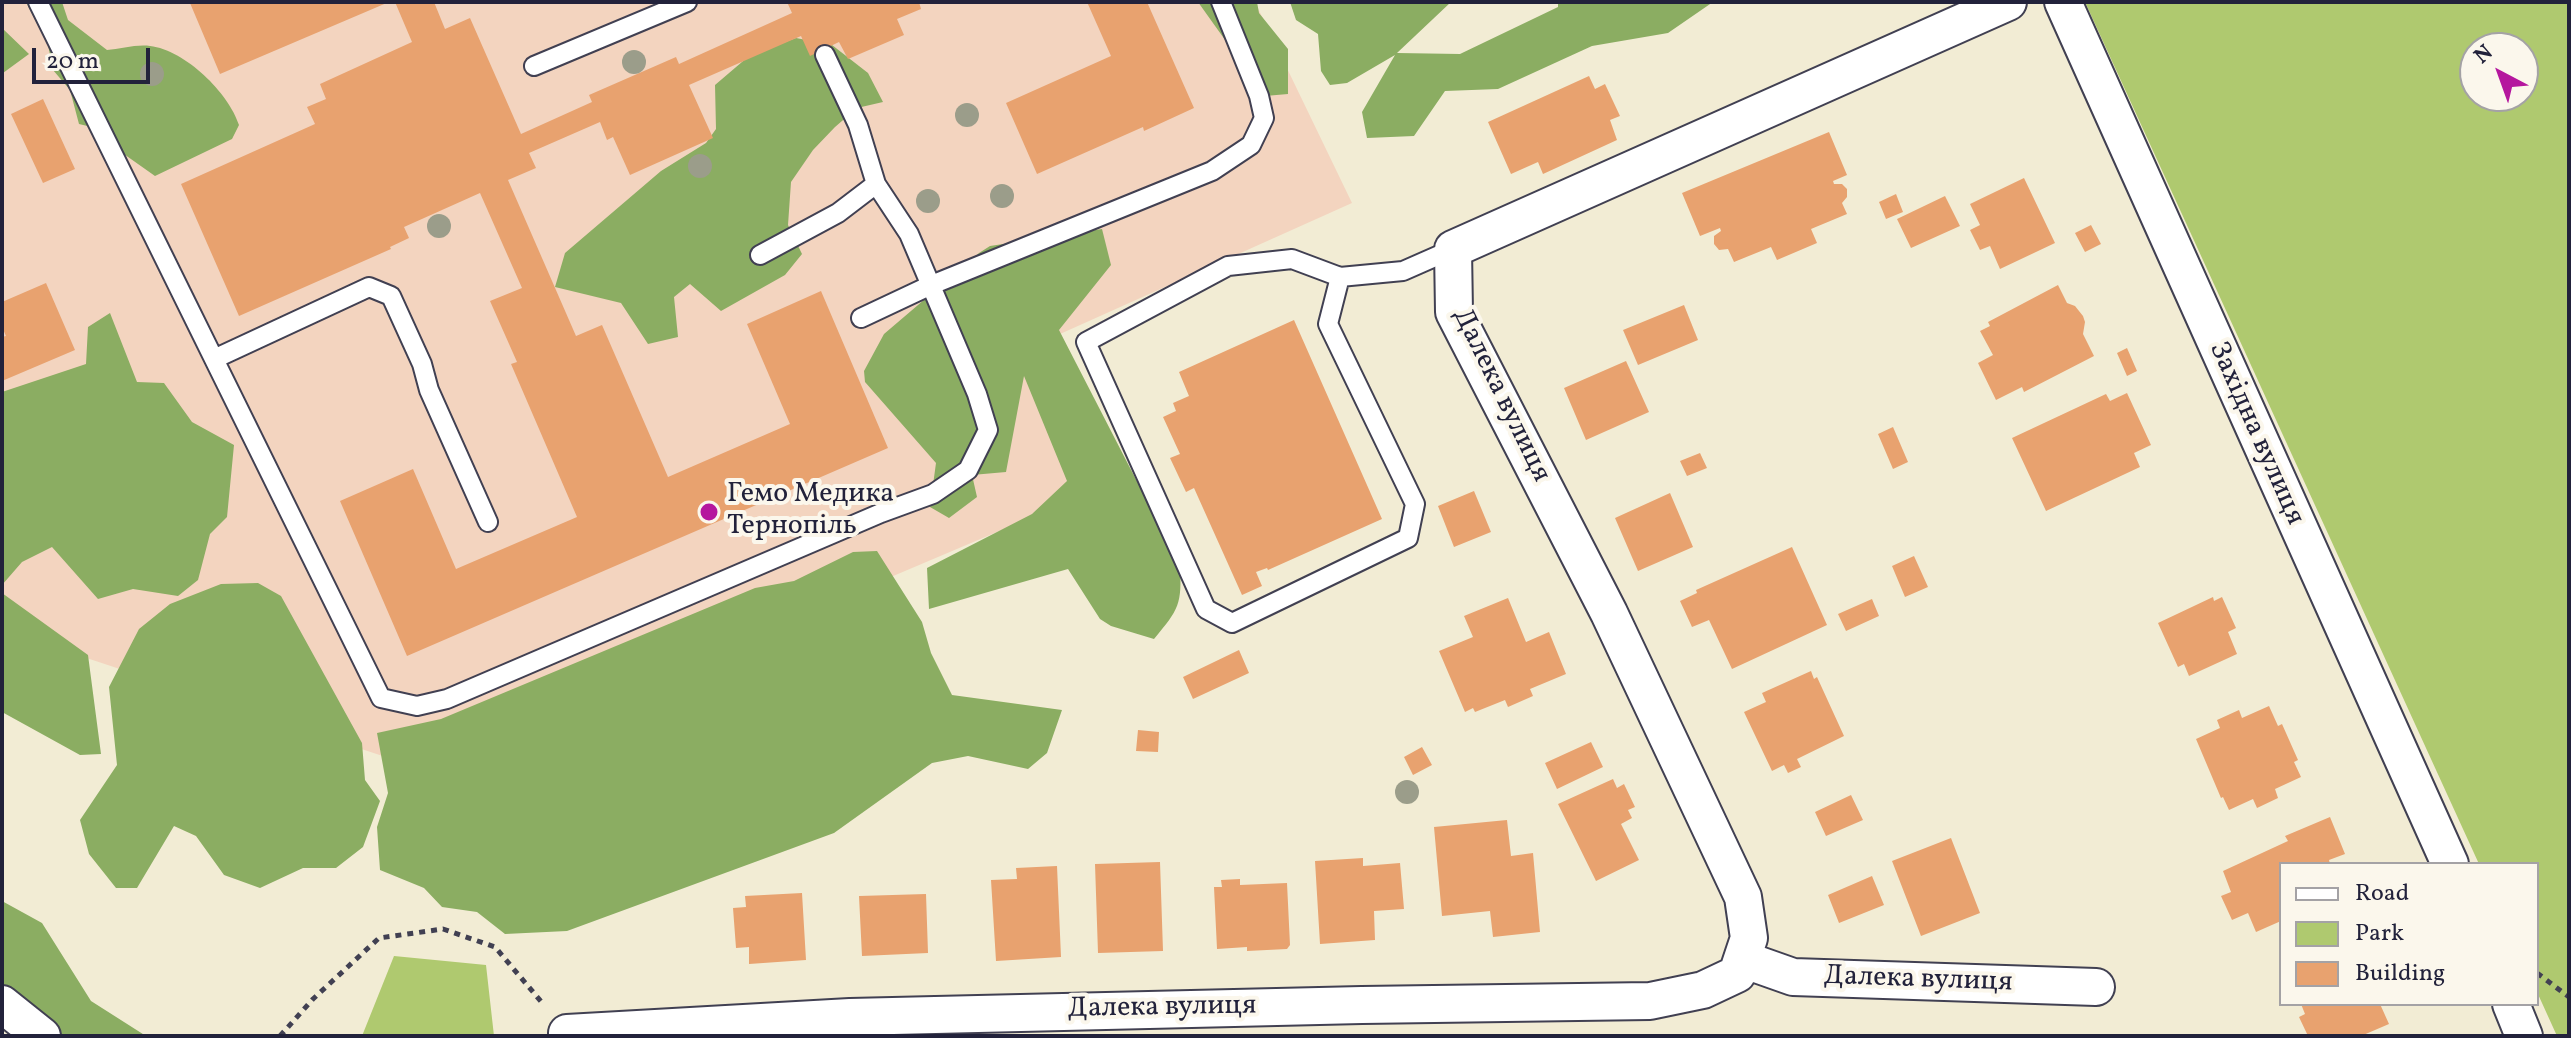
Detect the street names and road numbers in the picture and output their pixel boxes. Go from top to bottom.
street label: Далека вулиця [1443,304,1557,488]
street label: Західна вулиця [2200,337,2310,531]
street label: Далека вулиця [1823,961,2013,1001]
street label: Далека вулиця [1067,991,1257,1027]

